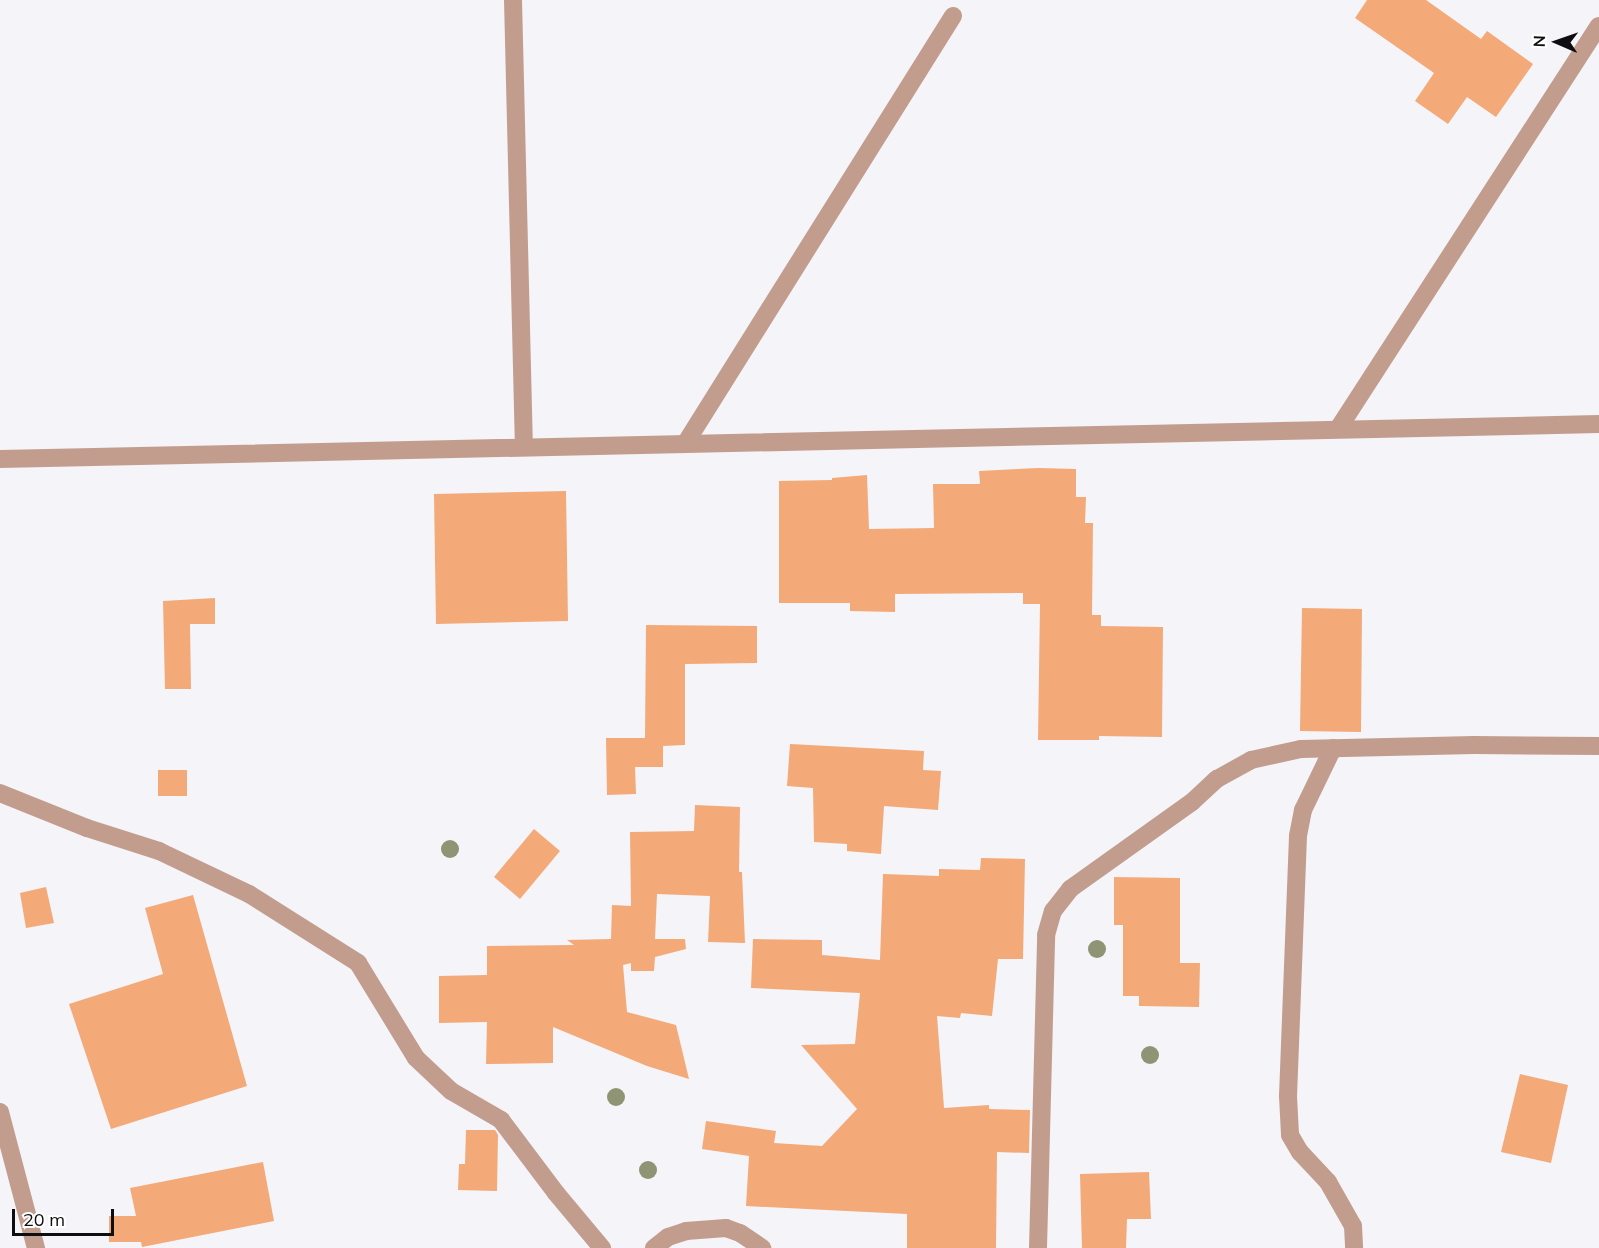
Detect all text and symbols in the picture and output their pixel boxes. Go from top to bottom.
north arrow [1527,12,1587,72]
text: N [1529,35,1549,48]
scale bar [15,1197,117,1235]
text: 20 m [23,1208,65,1231]

